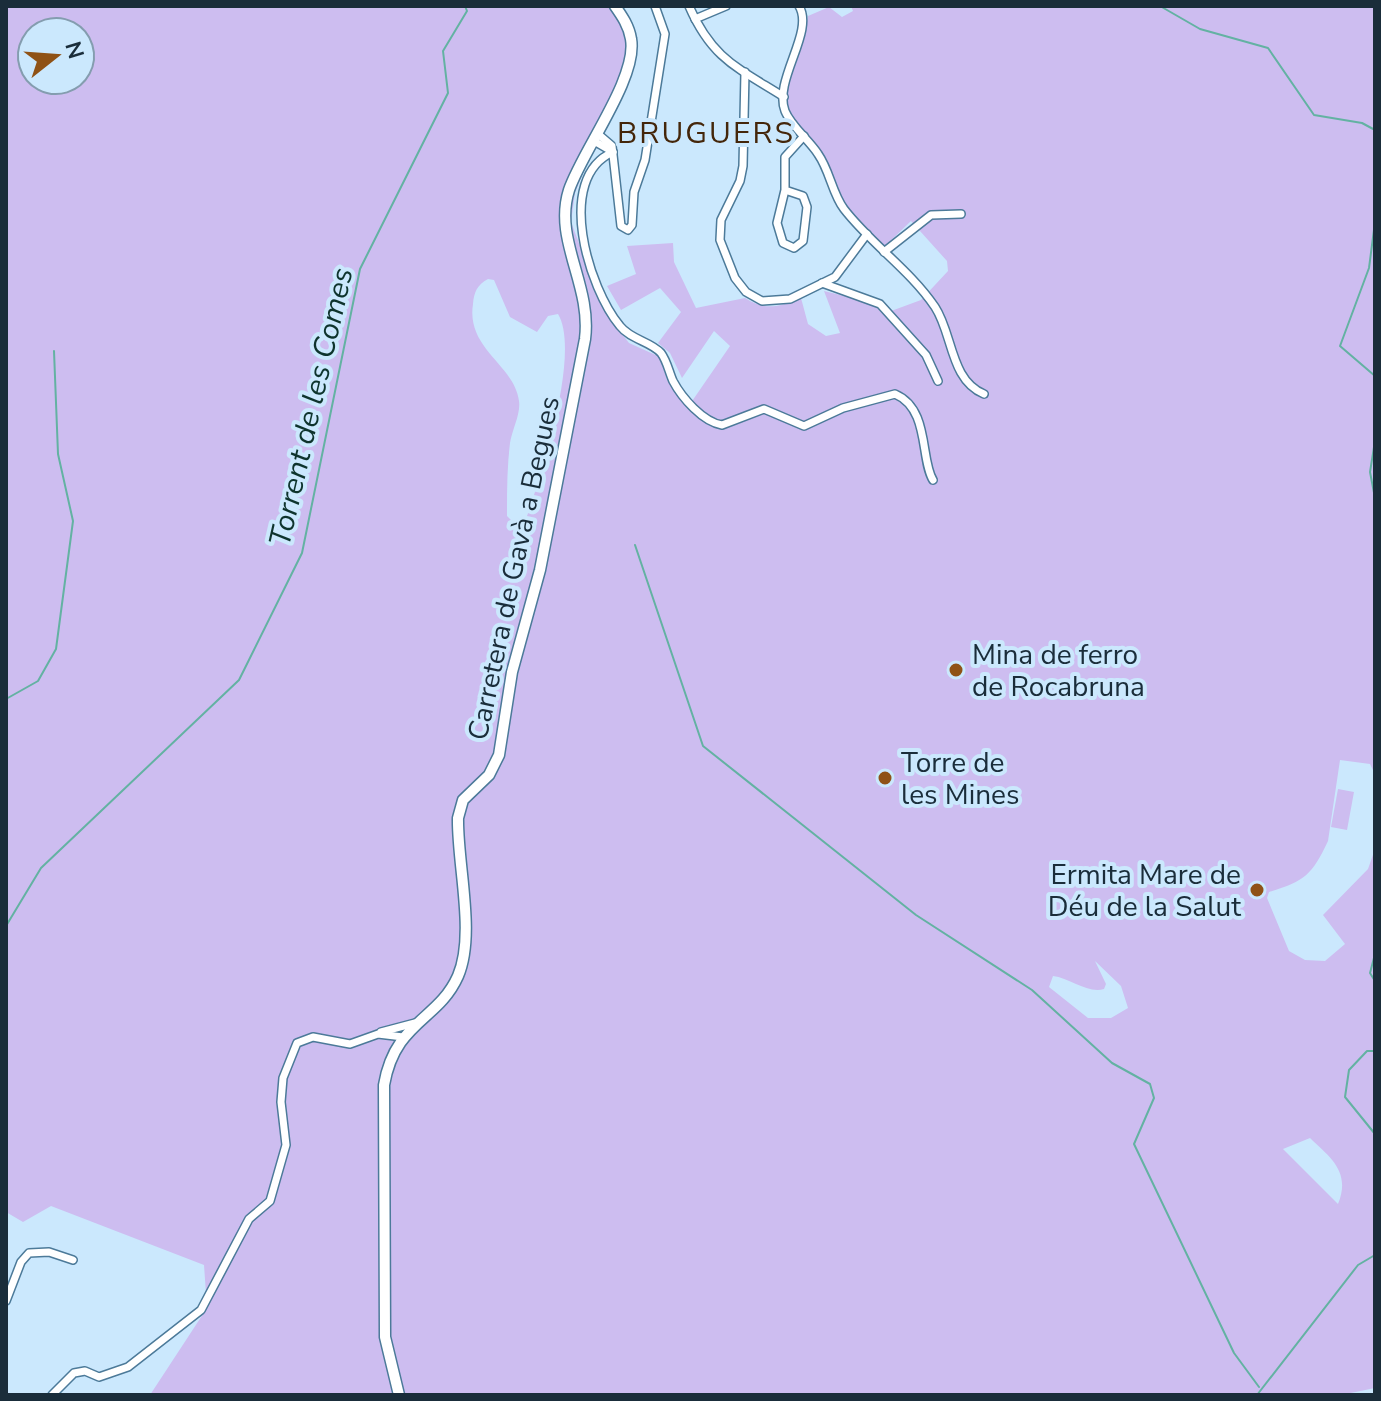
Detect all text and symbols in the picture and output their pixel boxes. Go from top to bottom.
north arrow [16,16,96,96]
text: N [57,38,91,63]
district label: BRUGUERS [617,113,795,154]
water label: Torrent de les Comes [259,264,363,550]
street label: Carretera de Gavà a Begues [459,393,569,744]
place label: Mina de ferro de Rocabruna [972,636,1145,706]
marker: Mina de ferro de Rocabruna [947,661,965,679]
place label: Torre de les Mines [901,744,1019,814]
marker: Torre de les Mines [876,769,894,787]
place label: Ermita Mare de Déu de la Salut [1048,856,1241,926]
marker: Ermita Mare de Déu de la Salut [1248,881,1266,899]

